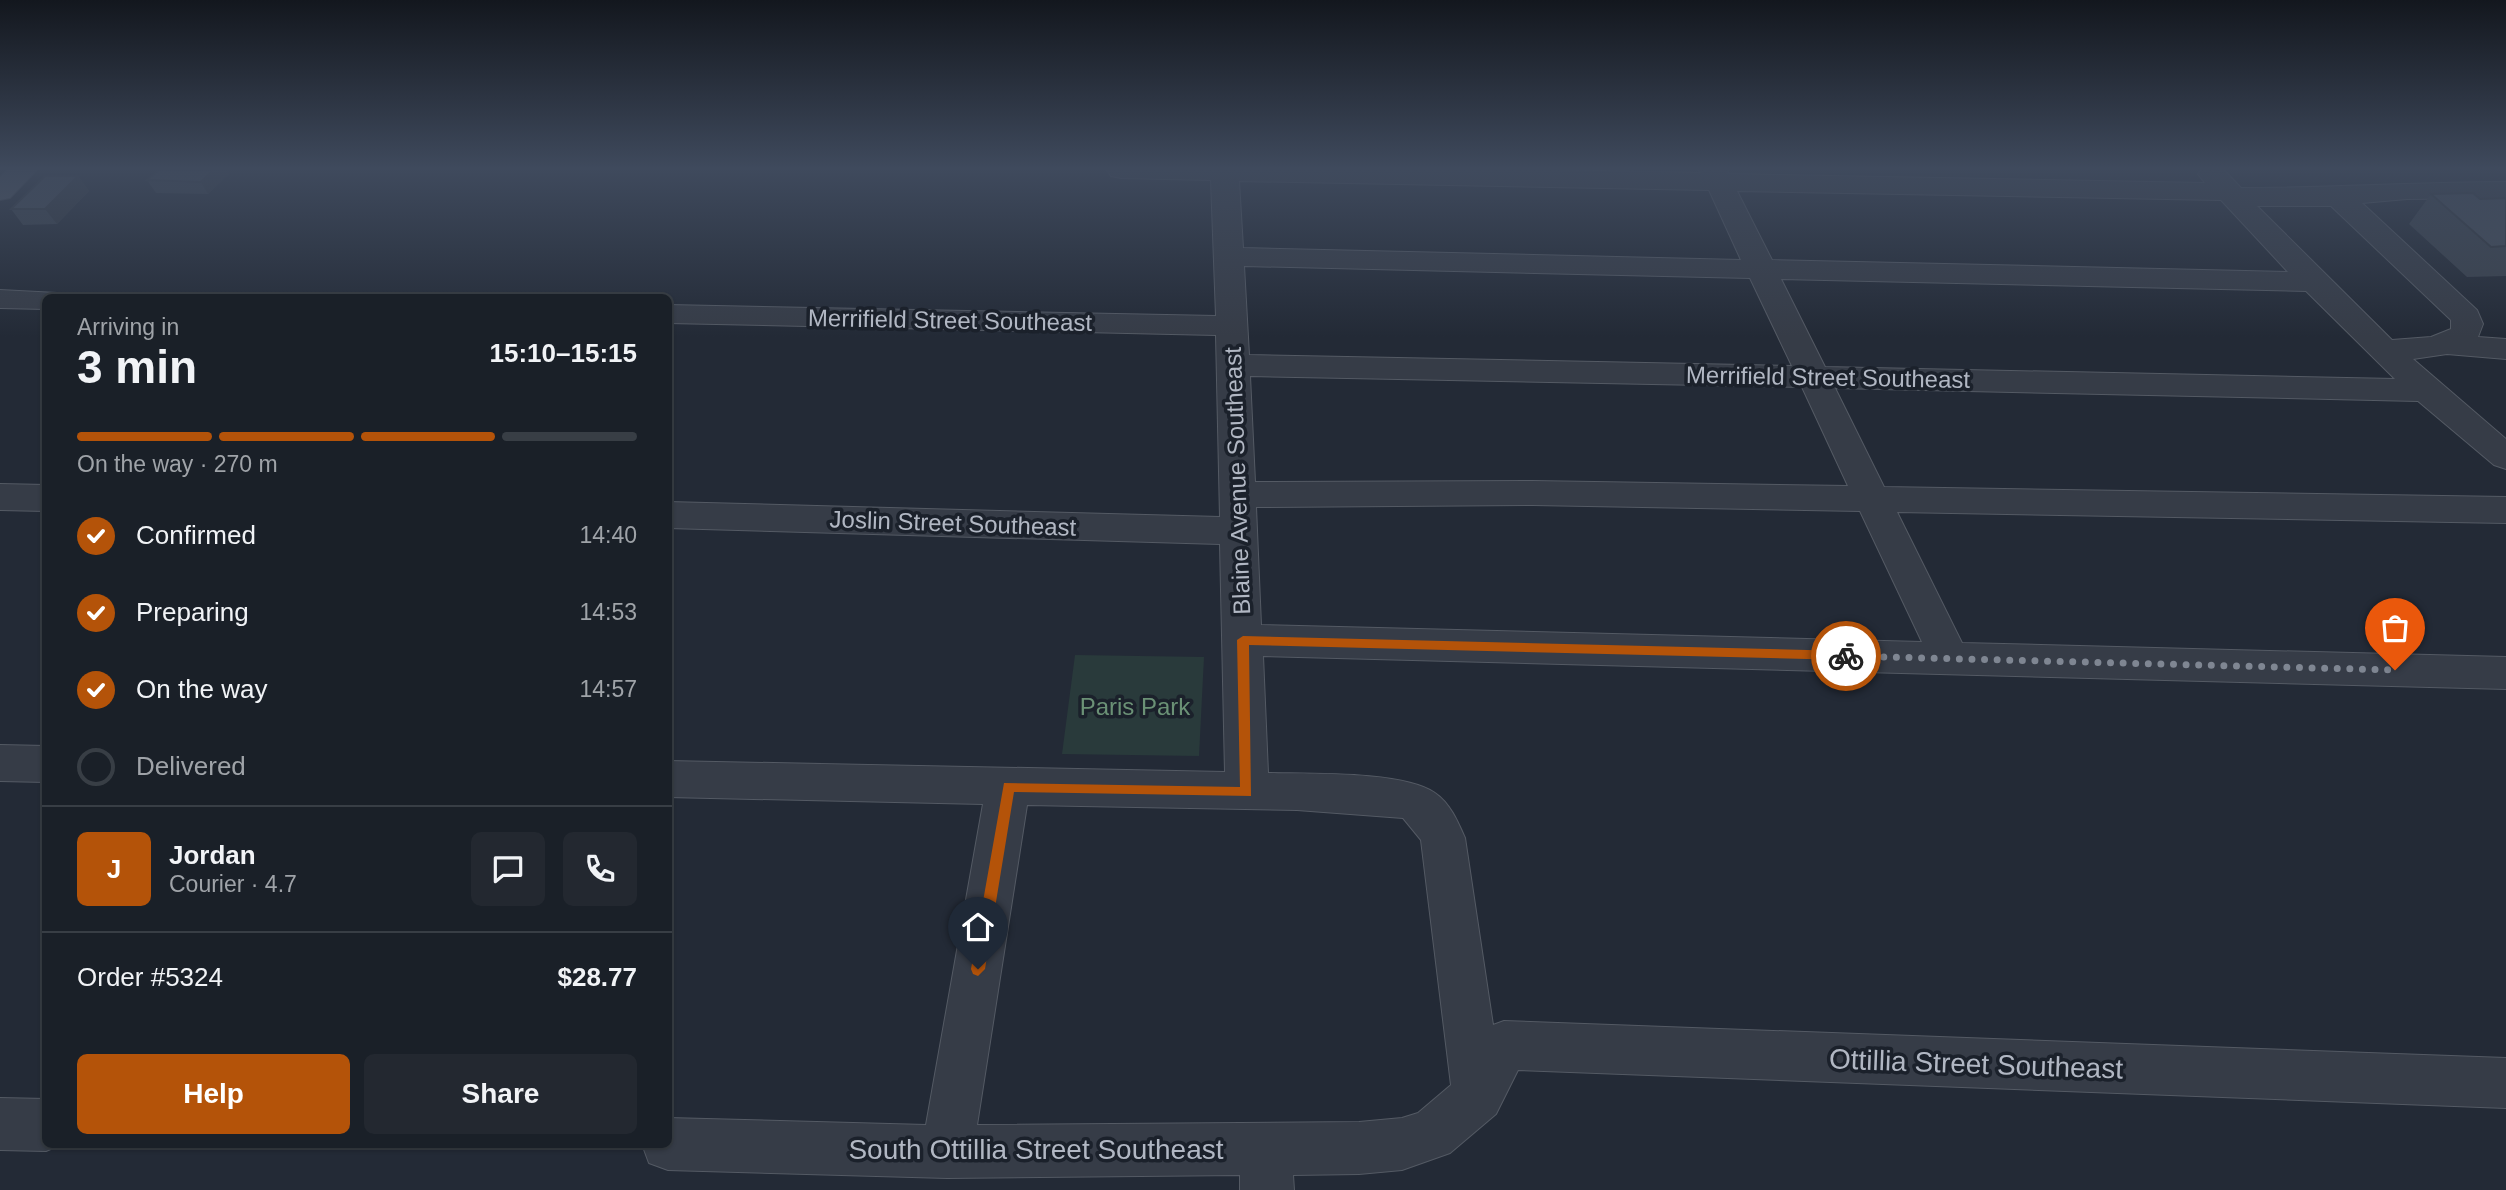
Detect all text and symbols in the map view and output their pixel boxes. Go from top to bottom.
street label: Merrifield Street Southeast [808,304,1093,336]
text: Arriving in [77,314,179,340]
text: 15:10–15:15 [490,338,637,368]
text: 3 min [77,341,197,393]
street label: Blaine Avenue Southeast [1219,346,1255,615]
street label: Merrifield Street Southeast [1686,361,1971,393]
text: On the way · 270 m [77,451,278,477]
street label: Joslin Street Southeast [829,505,1077,541]
icon: check [77,517,115,555]
text: Confirmed [136,520,256,550]
text: 14:40 [579,522,637,548]
icon: check [77,594,115,632]
text: Preparing [136,597,249,627]
pin [2365,598,2425,670]
text: 14:53 [579,599,637,625]
icon: bag [2376,609,2414,647]
courier [1811,621,1881,691]
icon: bike [1827,637,1865,675]
icon: check [77,671,115,709]
text: On the way [136,674,268,704]
text: 14:57 [579,676,637,702]
park label: Paris Park [1080,693,1191,720]
text: Delivered [136,751,246,781]
button: chat [471,832,545,906]
button: phone [563,832,637,906]
text: Jordan [169,840,256,870]
text: J [107,854,121,884]
text: Courier · 4.7 [169,871,297,897]
pin [948,897,1008,969]
icon: home [959,908,997,946]
text: Order #5324 [77,962,223,992]
text: $28.77 [557,962,637,992]
street label: Ottillia Street Southeast [1828,1043,2124,1085]
button: Help [77,1054,350,1134]
button: Share [364,1054,637,1134]
street label: South Ottillia Street Southeast [848,1134,1224,1165]

